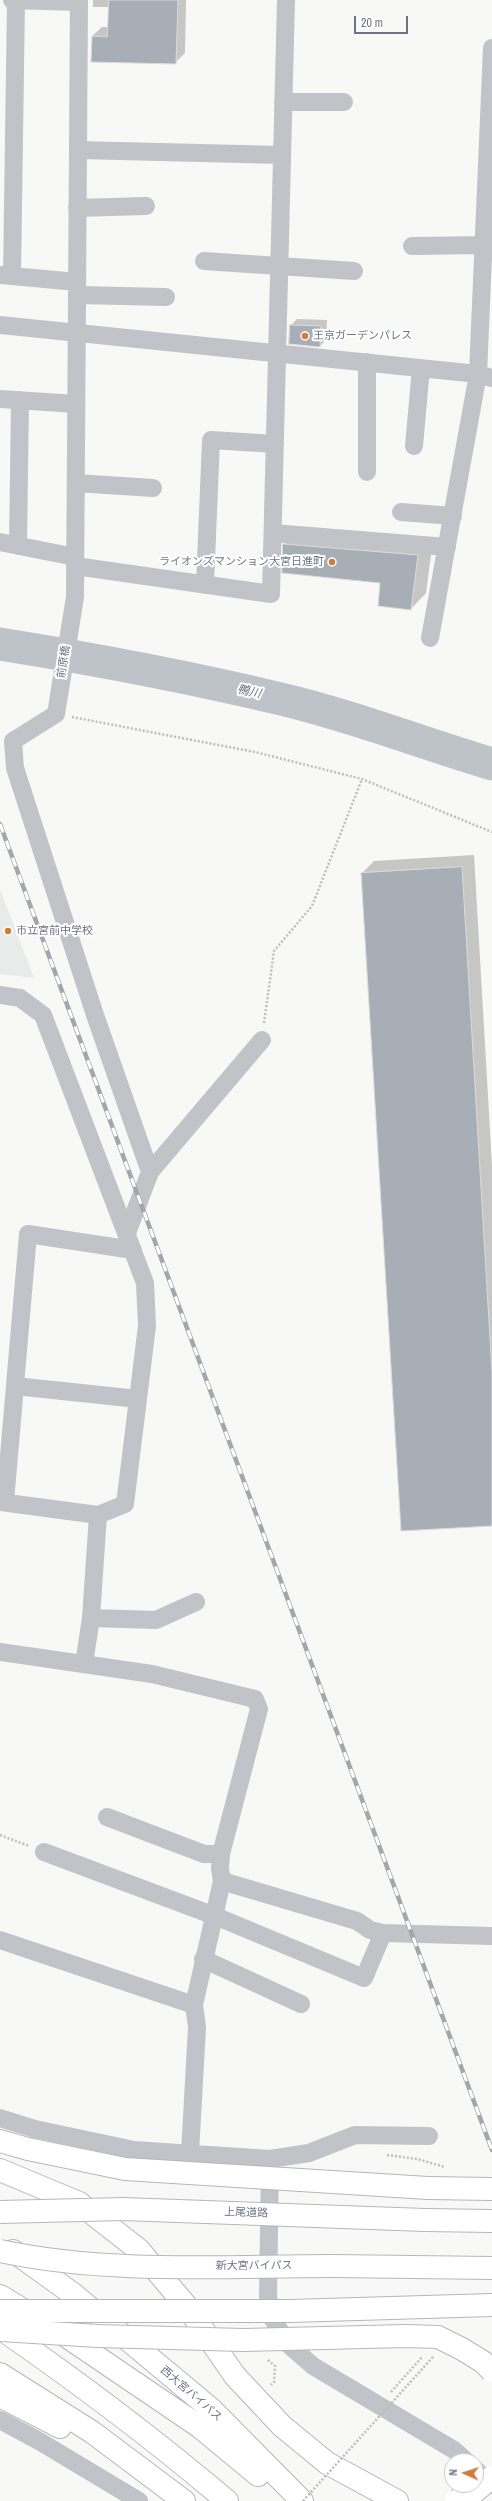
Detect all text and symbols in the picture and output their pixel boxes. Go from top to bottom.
scale bar [356,8,410,34]
text: 20 m [361,15,383,31]
place label: 王京ガーデンパレス [313,329,412,343]
marker: 王京ガーデンパレス [300,331,310,341]
place label: ライオンズマンション大宮日進町 [159,555,324,569]
marker: ライオンズマンション大宮日進町 [327,557,337,567]
street label: 前原橋 [55,645,73,679]
water label: 鴨川 [236,682,262,702]
place label: 市立宮前中学校 [16,924,93,938]
marker: 市立宮前中学校 [3,926,13,936]
street label: 上尾道路 [224,2206,268,2220]
street label: 新大宮バイパス [216,2259,292,2273]
street label: 西大宮バイパス [158,2364,224,2424]
north arrow [444,2453,484,2493]
text: N [446,2469,460,2476]

